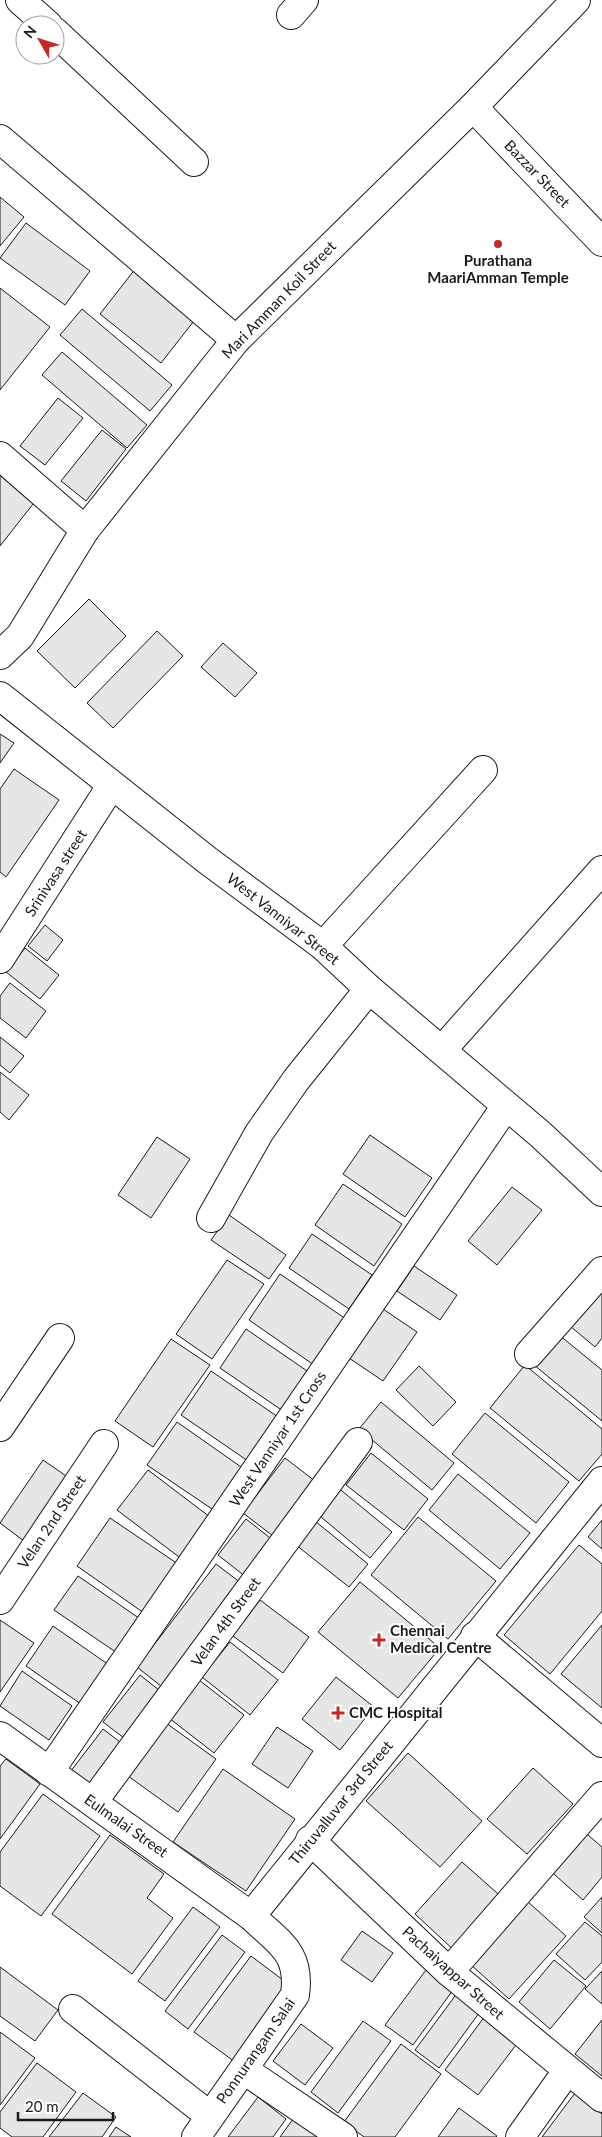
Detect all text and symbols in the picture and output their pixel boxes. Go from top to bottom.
north arrow [15,15,65,65]
text: N [20,22,40,41]
street label: Bazzar Street [501,136,575,211]
street label: Mari Amman Koil Street [217,236,339,362]
marker: Purathana MaariAmman Temple [492,238,504,250]
place label: Purathana MaariAmman Temple [427,251,569,286]
street label: Srinivasa street [20,825,90,919]
street label: West Vanniyar Street [224,869,344,968]
street label: West Vanniyar 1st Cross [225,1367,329,1510]
street label: Velan 2nd Street [13,1471,89,1572]
street label: Velan 4th Street [187,1573,264,1670]
place label: Chennai Medical Centre [390,1621,492,1656]
marker: Chennai Medical Centre [372,1633,386,1647]
place label: CMC Hospital [349,1703,442,1721]
marker: CMC Hospital [331,1706,345,1720]
street label: Thiruvalluvar 3rd Street [285,1736,396,1868]
street label: Eulmalai Street [81,1790,172,1861]
street label: Pachaiyappar Street [399,1922,509,2023]
street label: Ponnurangam Salai [212,1994,298,2107]
scale bar [18,2090,112,2122]
text: 20 m [25,2097,59,2115]

